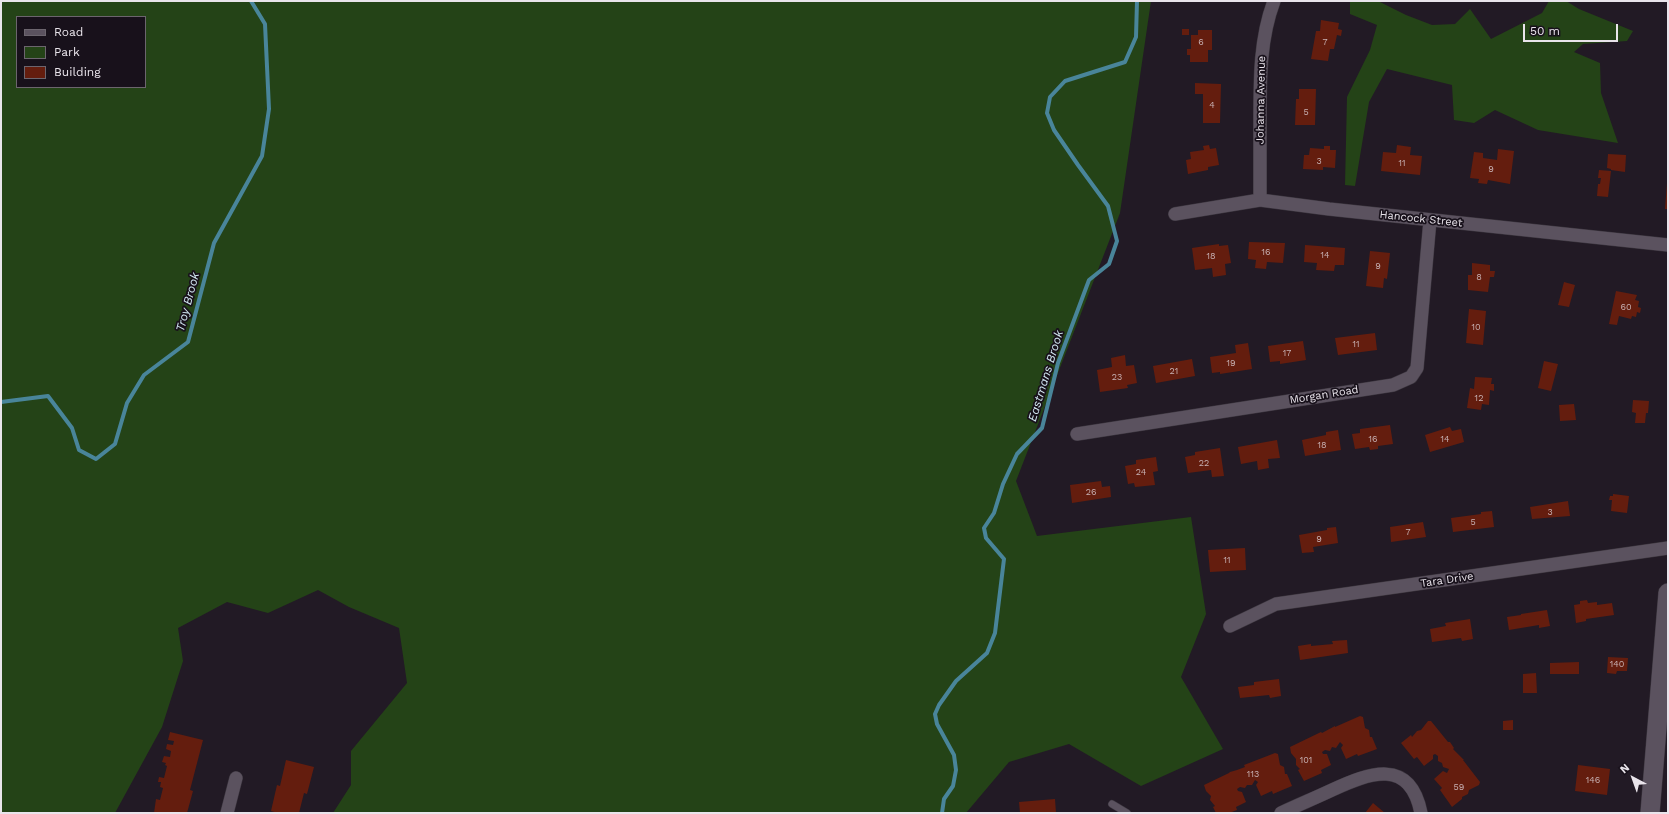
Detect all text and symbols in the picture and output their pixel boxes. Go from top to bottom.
legend [16,16,146,88]
scale bar [1525,16,1620,42]
text: 50 m [1530,24,1560,38]
text: Road [54,25,83,39]
house number: 6 [1198,37,1204,47]
house number: 7 [1322,37,1328,47]
text: Park [54,45,80,59]
street label: Johanna Avenue [1254,56,1268,144]
text: Building [54,65,101,79]
house number: 4 [1209,100,1215,110]
house number: 5 [1303,107,1309,117]
house number: 3 [1316,156,1322,166]
house number: 11 [1398,158,1406,168]
house number: 9 [1488,164,1494,174]
street label: Hancock Street [1379,208,1463,230]
house number: 16 [1262,247,1270,257]
house number: 14 [1320,250,1330,260]
house number: 18 [1206,251,1216,261]
house number: 9 [1375,261,1381,271]
water label: Troy Brook [173,271,203,333]
house number: 8 [1476,272,1482,282]
house number: 60 [1620,302,1632,312]
house number: 10 [1471,322,1481,332]
water label: Eastmans Brook [1025,329,1067,423]
house number: 11 [1352,339,1360,349]
house number: 17 [1283,348,1291,358]
house number: 19 [1226,358,1236,368]
house number: 21 [1170,366,1178,376]
house number: 23 [1112,372,1122,382]
street label: Morgan Road [1289,383,1359,407]
house number: 12 [1475,393,1483,403]
house number: 16 [1369,434,1377,444]
house number: 14 [1440,434,1450,444]
house number: 18 [1317,440,1327,450]
house number: 22 [1199,458,1209,468]
house number: 24 [1136,467,1146,477]
house number: 26 [1086,487,1096,497]
house number: 3 [1547,507,1553,517]
house number: 5 [1470,517,1476,527]
house number: 7 [1405,527,1411,537]
house number: 9 [1316,534,1322,544]
house number: 11 [1223,555,1231,565]
street label: Tara Drive [1420,570,1474,590]
house number: 140 [1610,659,1624,669]
house number: 101 [1300,755,1312,765]
north arrow [1613,758,1653,798]
text: N [1617,761,1632,776]
house number: 113 [1247,769,1259,779]
house number: 146 [1586,775,1600,785]
house number: 59 [1454,782,1464,792]

